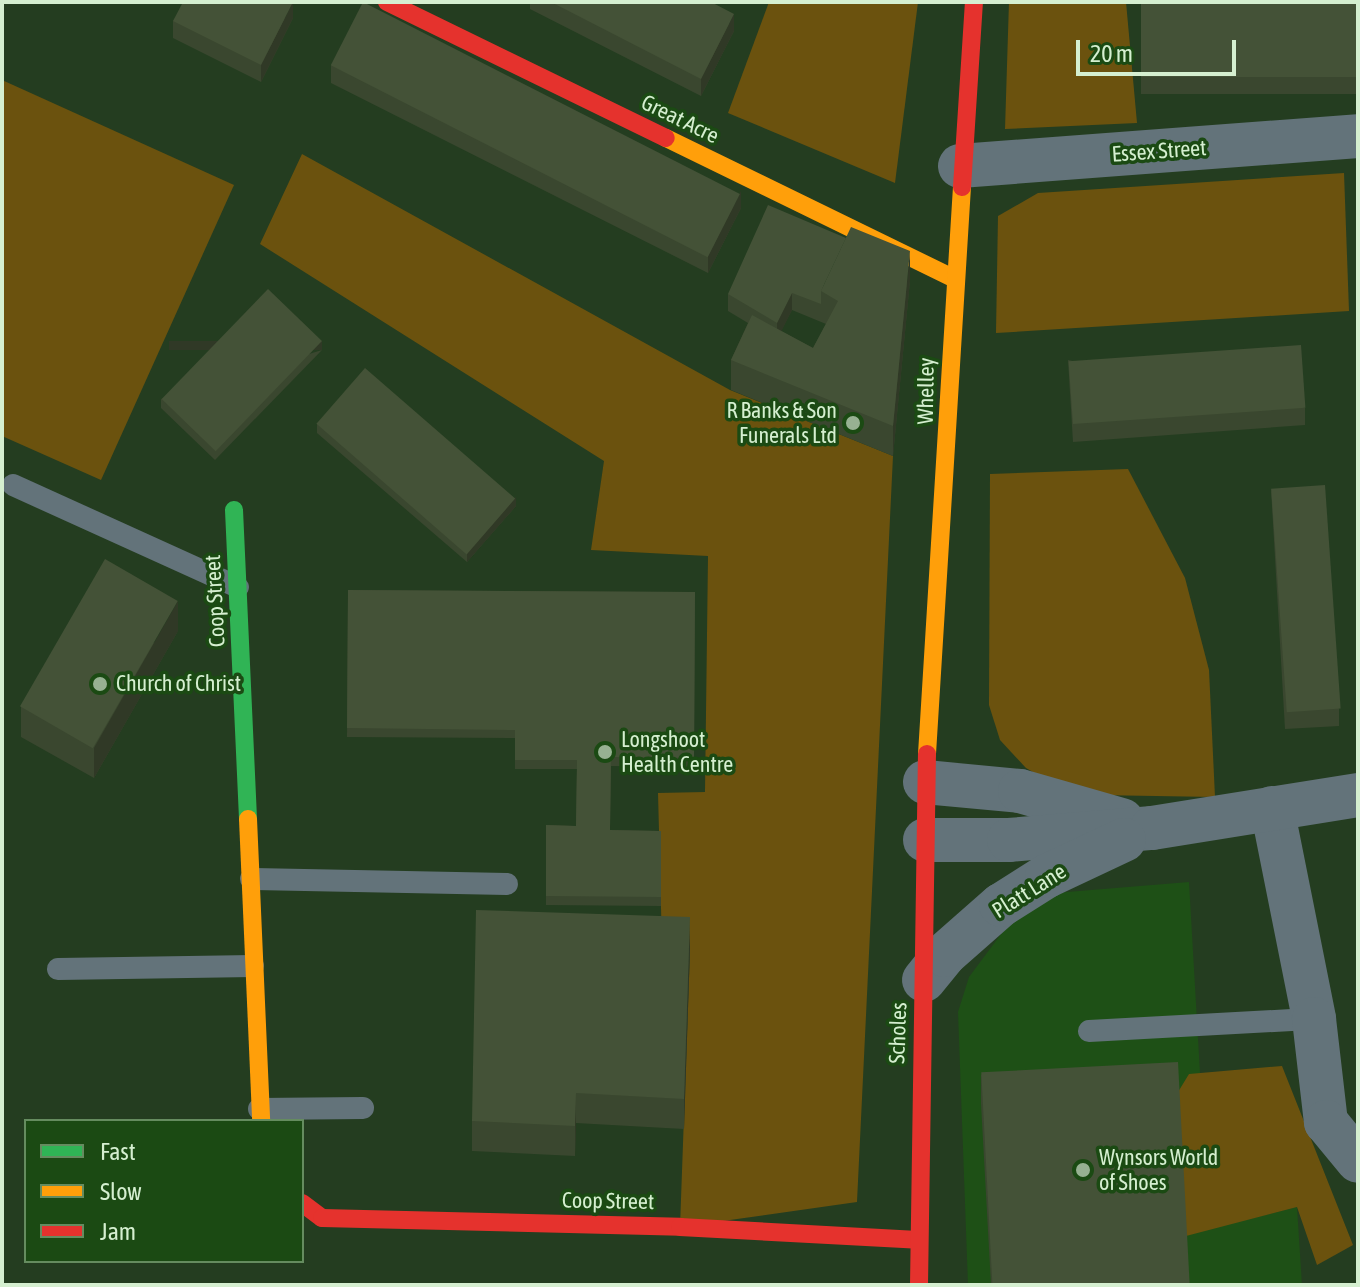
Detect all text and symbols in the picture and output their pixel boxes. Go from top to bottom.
scale bar [1080,24,1240,74]
text: 20 m [1090,40,1133,67]
street label: Great Acre [637,89,723,149]
street label: Essex Street [1111,135,1207,167]
street label: Whelley [912,357,940,425]
place label: R Banks & Son Funerals Ltd [726,397,837,448]
marker: R Banks & Son Funerals Ltd [844,414,862,432]
street label: Coop Street [199,554,231,648]
place label: Church of Christ [116,671,241,697]
marker: Church of Christ [91,675,109,693]
place label: Longshoot Health Centre [621,726,733,778]
marker: Longshoot Health Centre [596,743,614,761]
street label: Platt Lane [987,858,1071,924]
street label: Scholes [884,1002,912,1064]
legend [24,1119,304,1263]
text: Fast [100,1138,136,1165]
place label: Wynsors World of Shoes [1099,1144,1218,1196]
marker: Wynsors World of Shoes [1074,1161,1092,1179]
text: Slow [100,1178,142,1205]
street label: Coop Street [562,1187,654,1215]
text: Jam [100,1218,136,1245]

